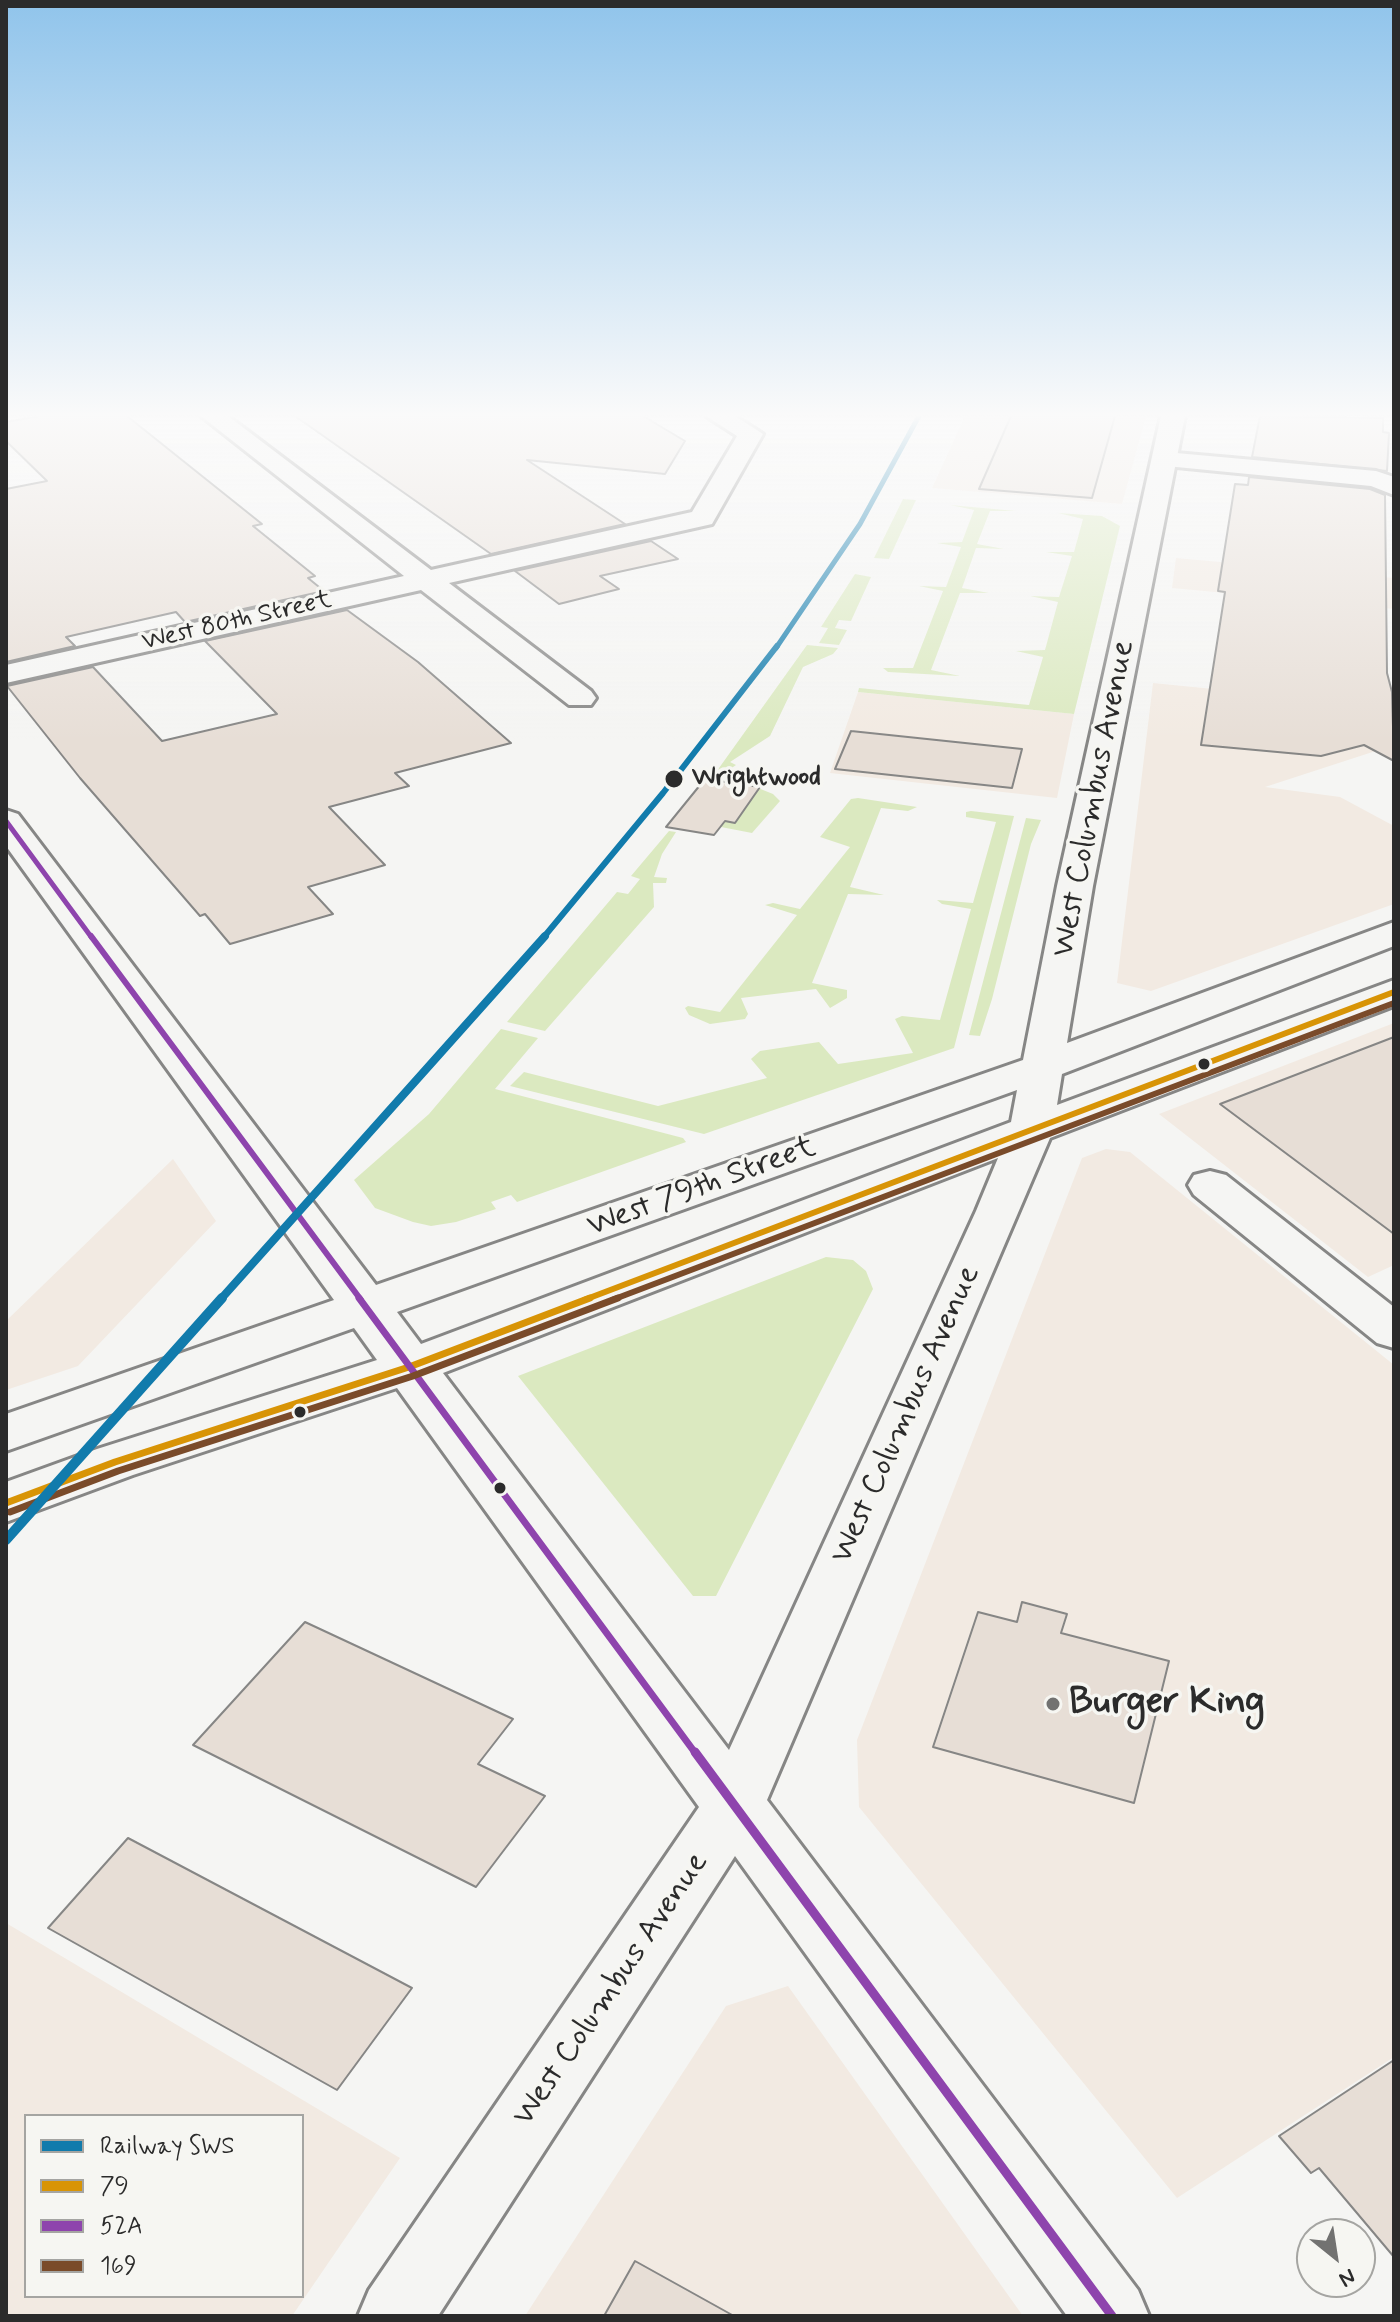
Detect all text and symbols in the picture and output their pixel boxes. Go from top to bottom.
street label: West 80th Street [139,585,335,659]
street label: West Columbus Avenue [1045,637,1145,961]
place label: Wrightwood [692,763,821,795]
marker: Wrightwood [663,768,685,790]
unlabelled marker [1196,1056,1212,1072]
street label: West 79th Street [583,1129,821,1247]
street label: West Columbus Avenue [824,1260,990,1570]
unlabelled marker [292,1404,308,1420]
unlabelled marker [492,1480,508,1496]
place label: Burger King [1069,1681,1265,1727]
marker: Burger King [1044,1695,1062,1713]
street label: West Columbus Avenue [506,1846,718,2134]
legend [24,2114,304,2298]
text: Railway SWS [100,2131,235,2162]
text: 79 [100,2171,129,2202]
text: 52A [100,2211,143,2242]
north arrow [1296,2218,1376,2298]
text: 169 [100,2251,137,2282]
text: N [1334,2261,1360,2293]

